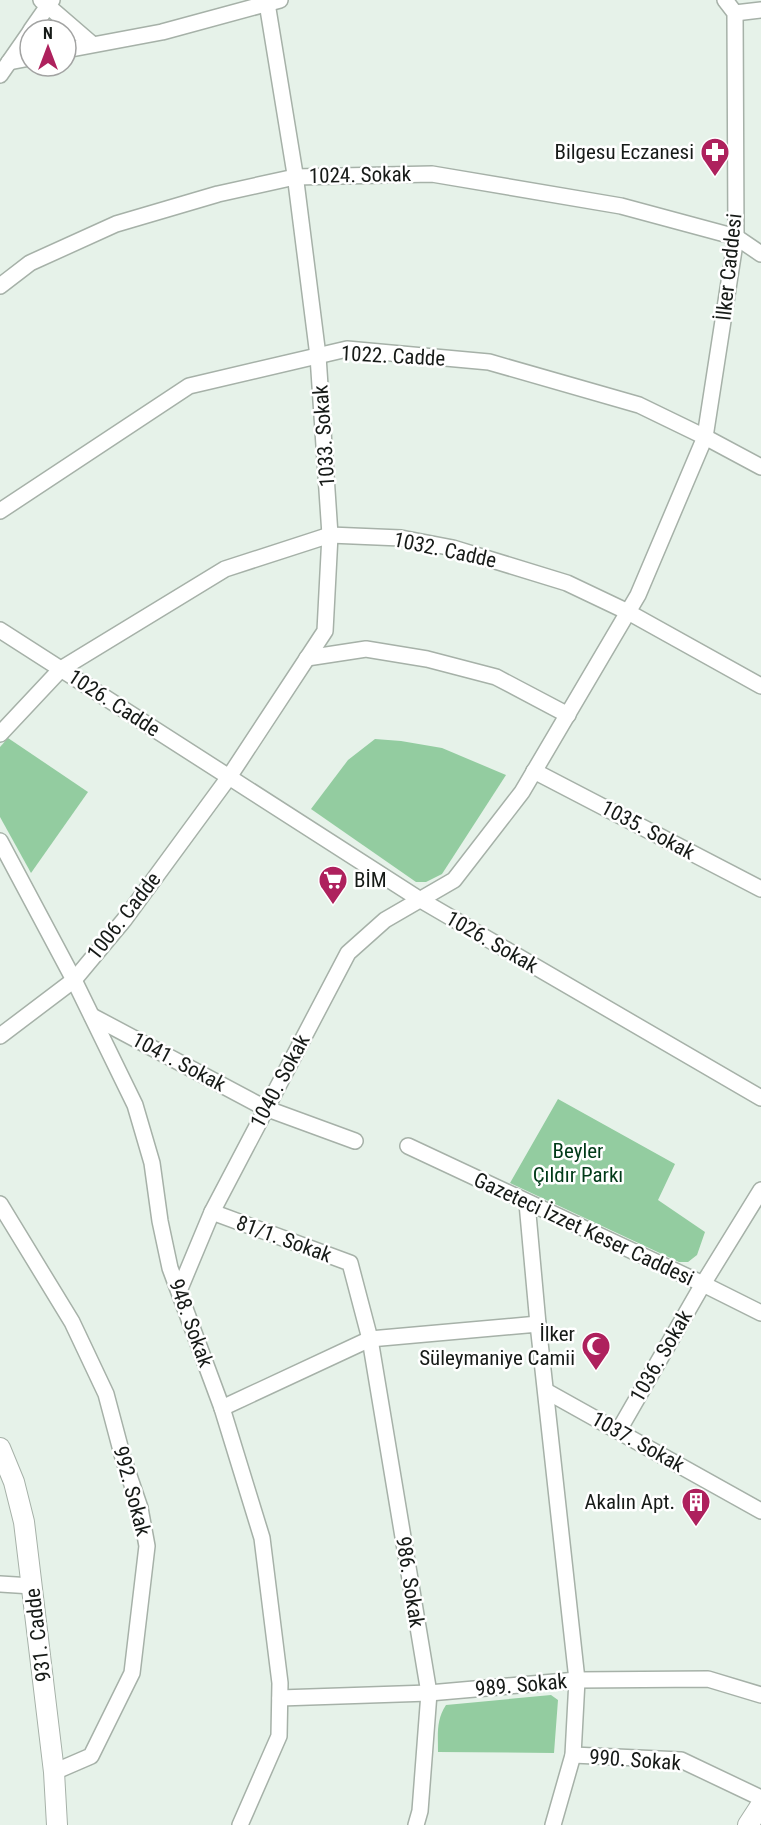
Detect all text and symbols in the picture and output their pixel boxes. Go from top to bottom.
north arrow [18,18,78,78]
text: N [43,24,53,43]
pharmacy icon: Bilgesu Eczanesi [699,136,731,178]
place label: Bilgesu Eczanesi [555,140,694,164]
street label: 1024. Sokak [309,162,412,188]
street label: İlker Caddesi [711,212,747,322]
street label: 1022. Cadde [340,341,446,371]
street label: 1033. Sokak [308,384,340,488]
street label: 1032. Cadde [391,527,499,573]
street label: 1026. Cadde [64,664,164,742]
street label: 1035. Sokak [597,795,699,865]
supermarket icon: BİM [317,864,349,906]
street label: 1006. Cadde [82,867,166,965]
place label: BİM [354,868,387,892]
street label: 1026. Sokak [442,906,543,978]
street label: 1041. Sokak [128,1027,230,1097]
street label: 1040. Sokak [245,1030,315,1132]
park label: Beyler Çıldır Parkı [533,1139,623,1187]
street label: Gazeteci İzzet Keser Caddesi [470,1167,698,1291]
street label: 81/1. Sokak [233,1211,335,1268]
street label: 948. Sokak [164,1276,218,1371]
street label: 1036. Sokak [625,1305,697,1406]
place label: İlker Süleymaniye Camii [419,1322,575,1370]
mosque icon: İlker Süleymaniye Camii [580,1330,612,1372]
street label: 1037. Sokak [587,1407,689,1478]
street label: 992. Sokak [109,1444,156,1539]
building icon: Akalın Apt. [680,1486,712,1528]
place label: Akalın Apt. [584,1490,675,1514]
street label: 986. Sokak [391,1535,429,1630]
street label: 931. Cadde [20,1587,56,1683]
street label: 989. Sokak [474,1669,568,1701]
street label: 990. Sokak [588,1745,682,1775]

